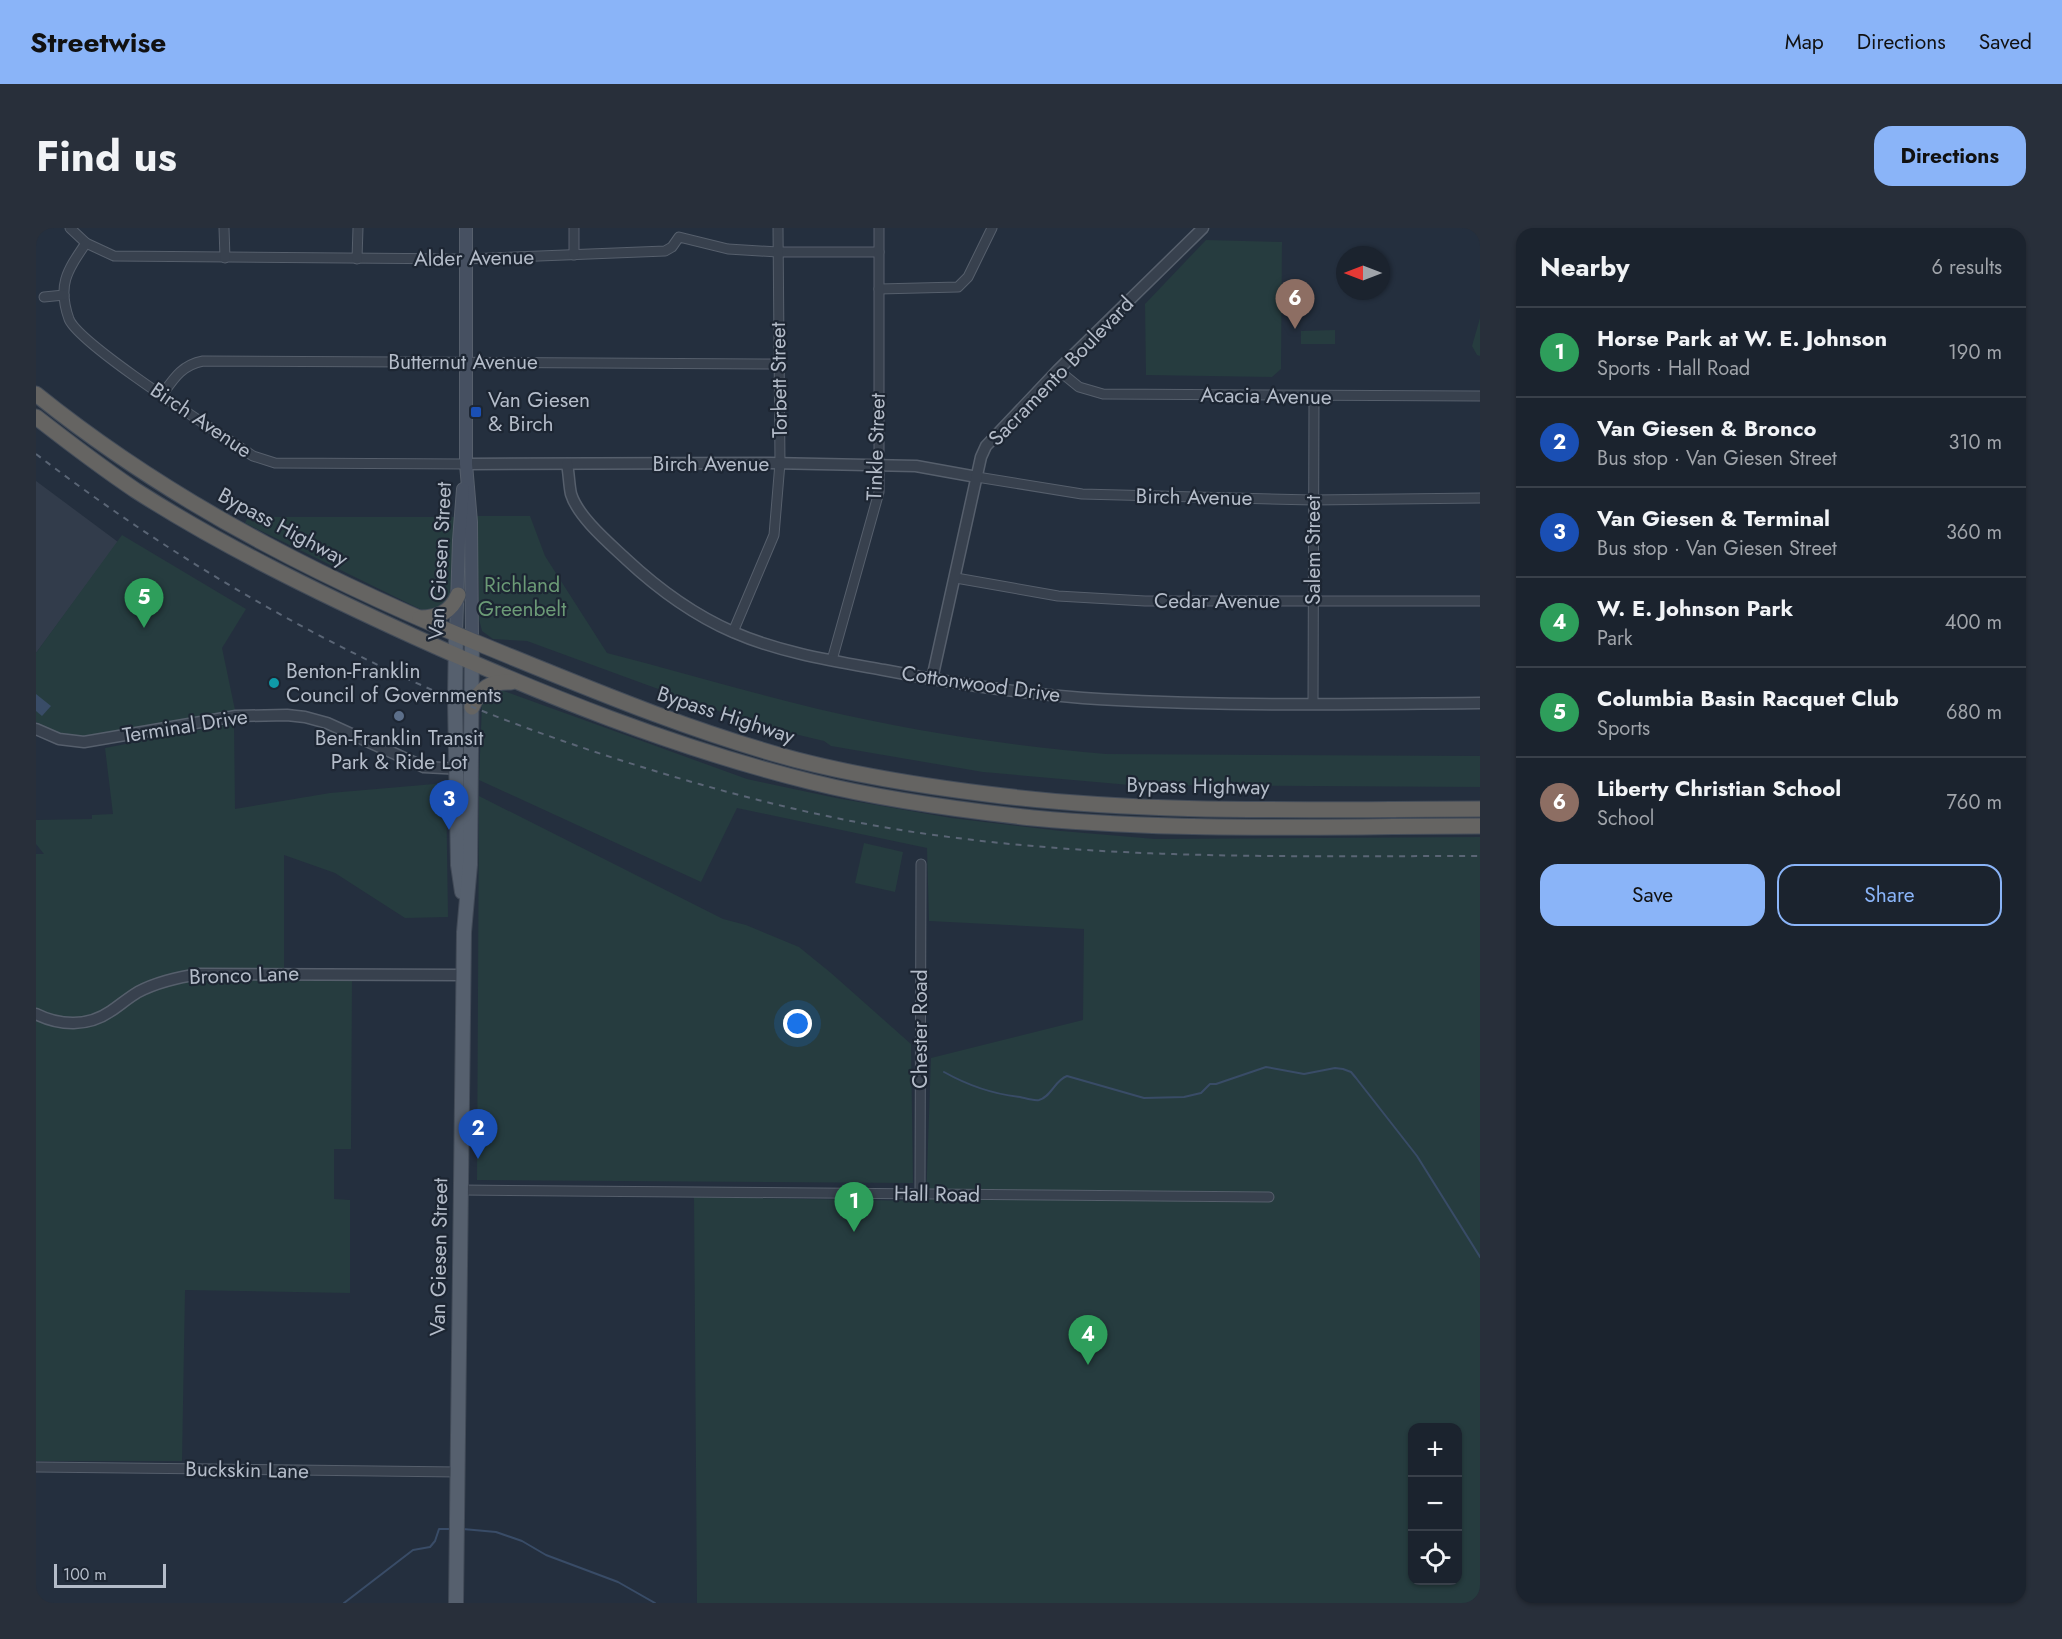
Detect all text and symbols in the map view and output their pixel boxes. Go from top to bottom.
text: Streetwise [30,22,166,63]
text: Map [1785,27,1824,57]
text: Directions [1857,27,1946,57]
text: Saved [1979,27,2032,57]
text: Find us [36,126,177,187]
button: Directions [1874,126,2026,186]
street label: Alder Avenue [414,242,535,274]
north arrow [1336,246,1390,300]
text: Nearby [1540,248,1629,286]
text: 6 results [1932,253,2002,282]
pin: 6 [1276,279,1314,329]
street label: Sacramento Boulevard [981,289,1141,453]
street label: Torbett Street [763,322,795,438]
text: Horse Park at W. E. Johnson [1597,322,1887,354]
text: 1 [1554,338,1565,367]
text: 190 m [1948,338,2002,367]
street label: Butternut Avenue [388,347,538,377]
text: Sports · Hall Road [1597,354,1750,383]
street label: Birch Avenue [144,375,258,465]
street label: Acacia Avenue [1200,380,1332,412]
place label: Van Giesen & Birch [488,385,590,439]
street label: Tinkle Street [859,393,893,501]
marker: Van Giesen & Birch [469,405,483,419]
text: Van Giesen & Bronco [1597,412,1817,444]
text: 2 [1553,428,1566,457]
text: 310 m [1948,428,2002,457]
text: Bus stop · Van Giesen Street [1597,444,1837,473]
street label: Birch Avenue [653,449,770,479]
street label: Bypass Highway [213,480,354,574]
street label: Van Giesen Street [421,481,459,641]
street label: Birch Avenue [1135,481,1253,513]
street label: Salem Street [1298,495,1328,605]
text: Van Giesen & Terminal [1597,502,1830,534]
text: 3 [1553,518,1566,547]
text: 360 m [1946,518,2002,547]
text: Bus stop · Van Giesen Street [1597,534,1837,563]
park label: Richland Greenbelt [478,570,566,624]
pin: 5 [124,578,164,628]
street label: Cedar Avenue [1154,586,1280,616]
text: W. E. Johnson Park [1597,592,1793,624]
text: 4 [1553,608,1566,637]
text: 400 m [1945,608,2002,637]
text: Park [1597,624,1633,653]
place label: Benton-Franklin Council of Governments [286,656,501,710]
street label: Cottonwood Drive [900,658,1063,710]
marker: Benton-Franklin Council of Governments [267,676,281,690]
street label: Bypass Highway [653,679,799,752]
text: Columbia Basin Racquet Club [1597,682,1899,714]
text: 5 [1553,698,1566,727]
text: 680 m [1946,698,2002,727]
street label: Terminal Drive [120,701,250,751]
marker: Ben-Franklin Transit Park & Ride Lot [392,709,406,723]
text: Sports [1597,714,1650,743]
place label: Ben-Franklin Transit Park & Ride Lot [315,723,483,777]
street label: Bypass Highway [1126,770,1271,802]
text: Liberty Christian School [1597,772,1841,804]
pin: 3 [430,780,468,830]
text: 6 [1553,788,1566,817]
text: 760 m [1946,788,2002,817]
text: School [1597,804,1654,833]
button: Save [1540,864,1765,926]
button: Share [1777,864,2002,926]
street label: Bronco Lane [188,958,300,992]
street label: Chester Road [905,969,935,1089]
your location [783,1009,812,1038]
pin: 2 [458,1110,498,1159]
street label: Van Giesen Street [423,1178,455,1336]
street label: Hall Road [894,1178,980,1210]
pin: 1 [834,1182,874,1232]
pin: 4 [1068,1316,1108,1365]
map controls [1408,1423,1462,1585]
button: + [1408,1423,1462,1477]
street label: Buckskin Lane [185,1454,309,1486]
button: − [1408,1477,1462,1531]
button: locate [1408,1531,1462,1585]
scale bar [54,1561,166,1588]
text: 100 m [63,1563,107,1586]

